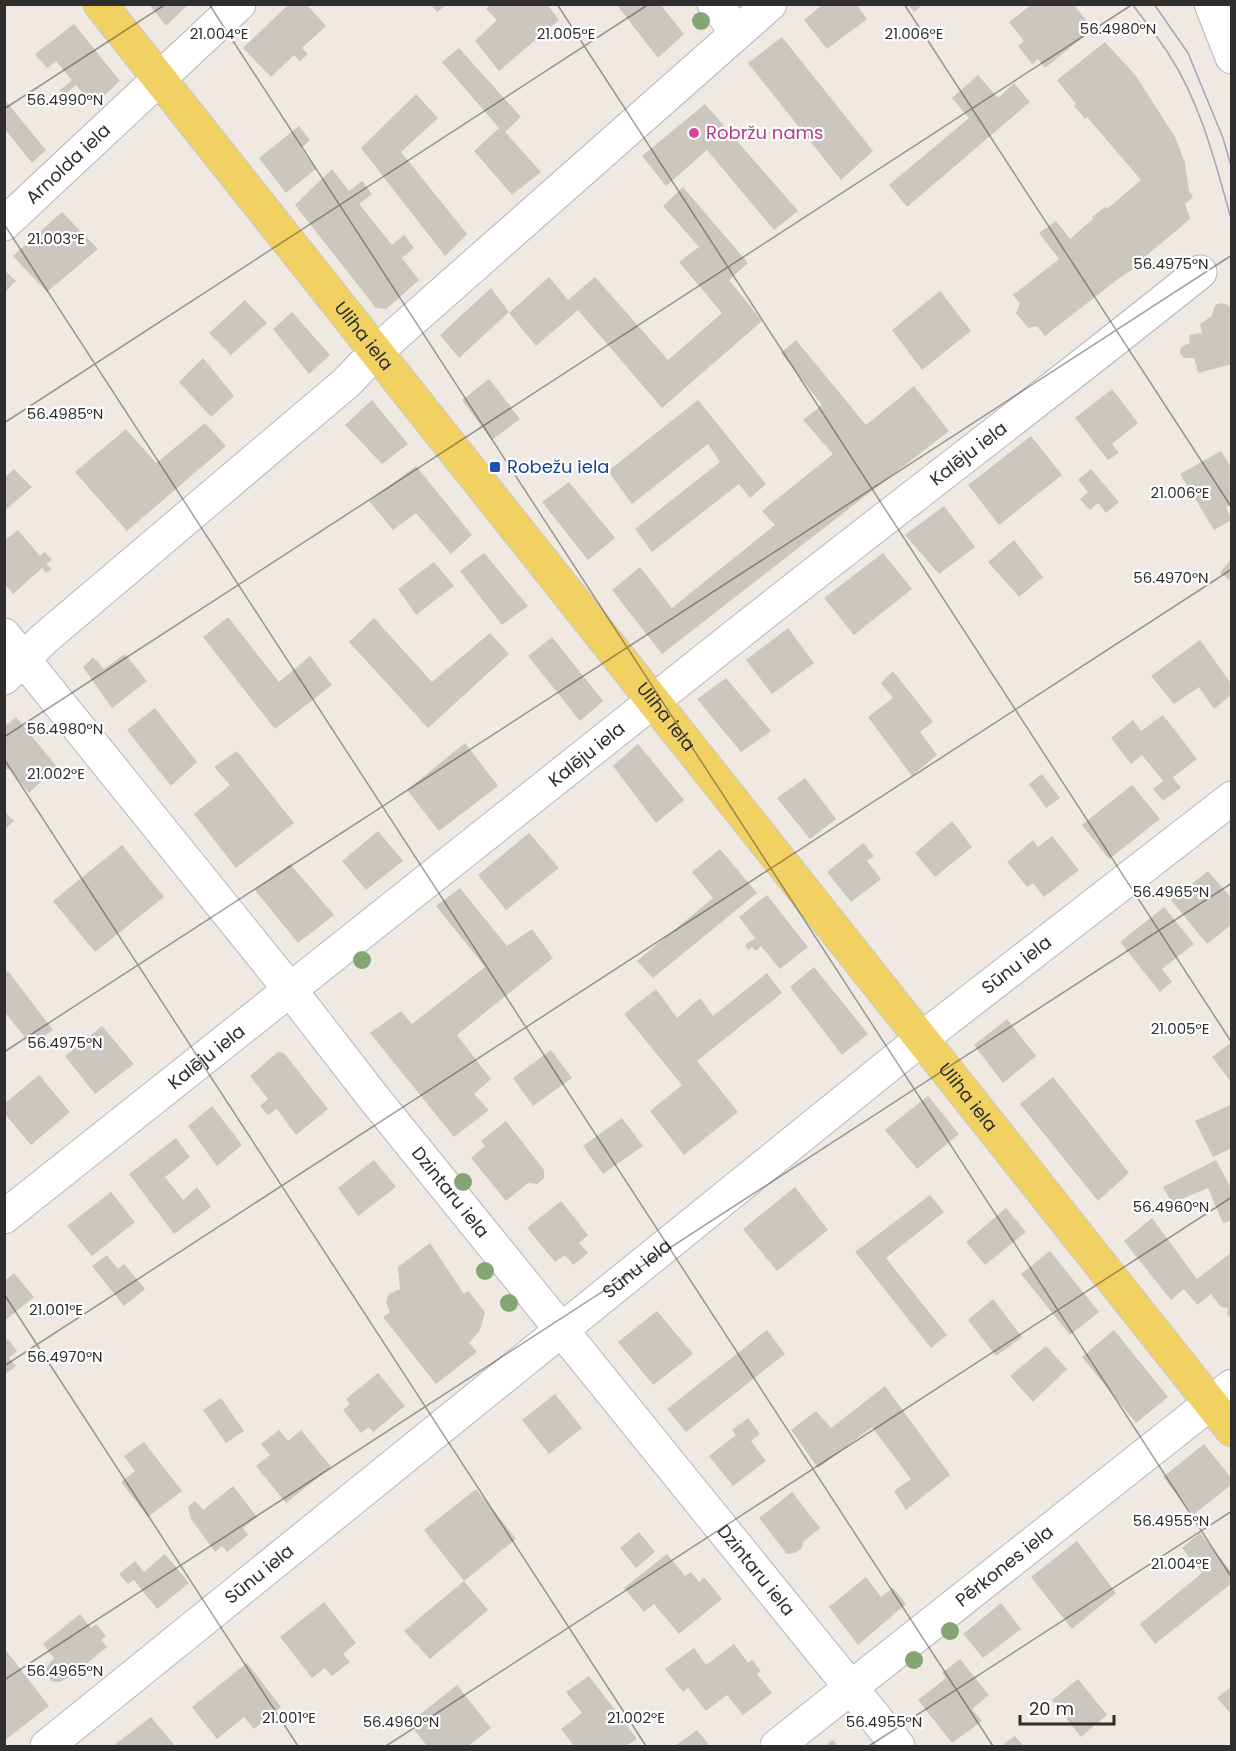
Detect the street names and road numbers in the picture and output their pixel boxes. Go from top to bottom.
street label: Arnolda iela [20,118,116,209]
street label: Uliha iela [329,296,399,376]
street label: Kalēju iela [924,415,1012,491]
street label: Uliha iela [631,677,701,756]
street label: Kalēju iela [543,716,630,792]
street label: Sūnu iela [976,930,1056,1000]
street label: Kalēju iela [163,1019,250,1095]
street label: Uliha iela [933,1057,1004,1137]
street label: Dzintaru iela [406,1141,495,1243]
street label: Sūnu iela [597,1233,677,1304]
street label: Dzintaru iela [712,1519,801,1621]
street label: Pērkones iela [950,1519,1058,1612]
street label: Sūnu iela [219,1538,299,1610]

